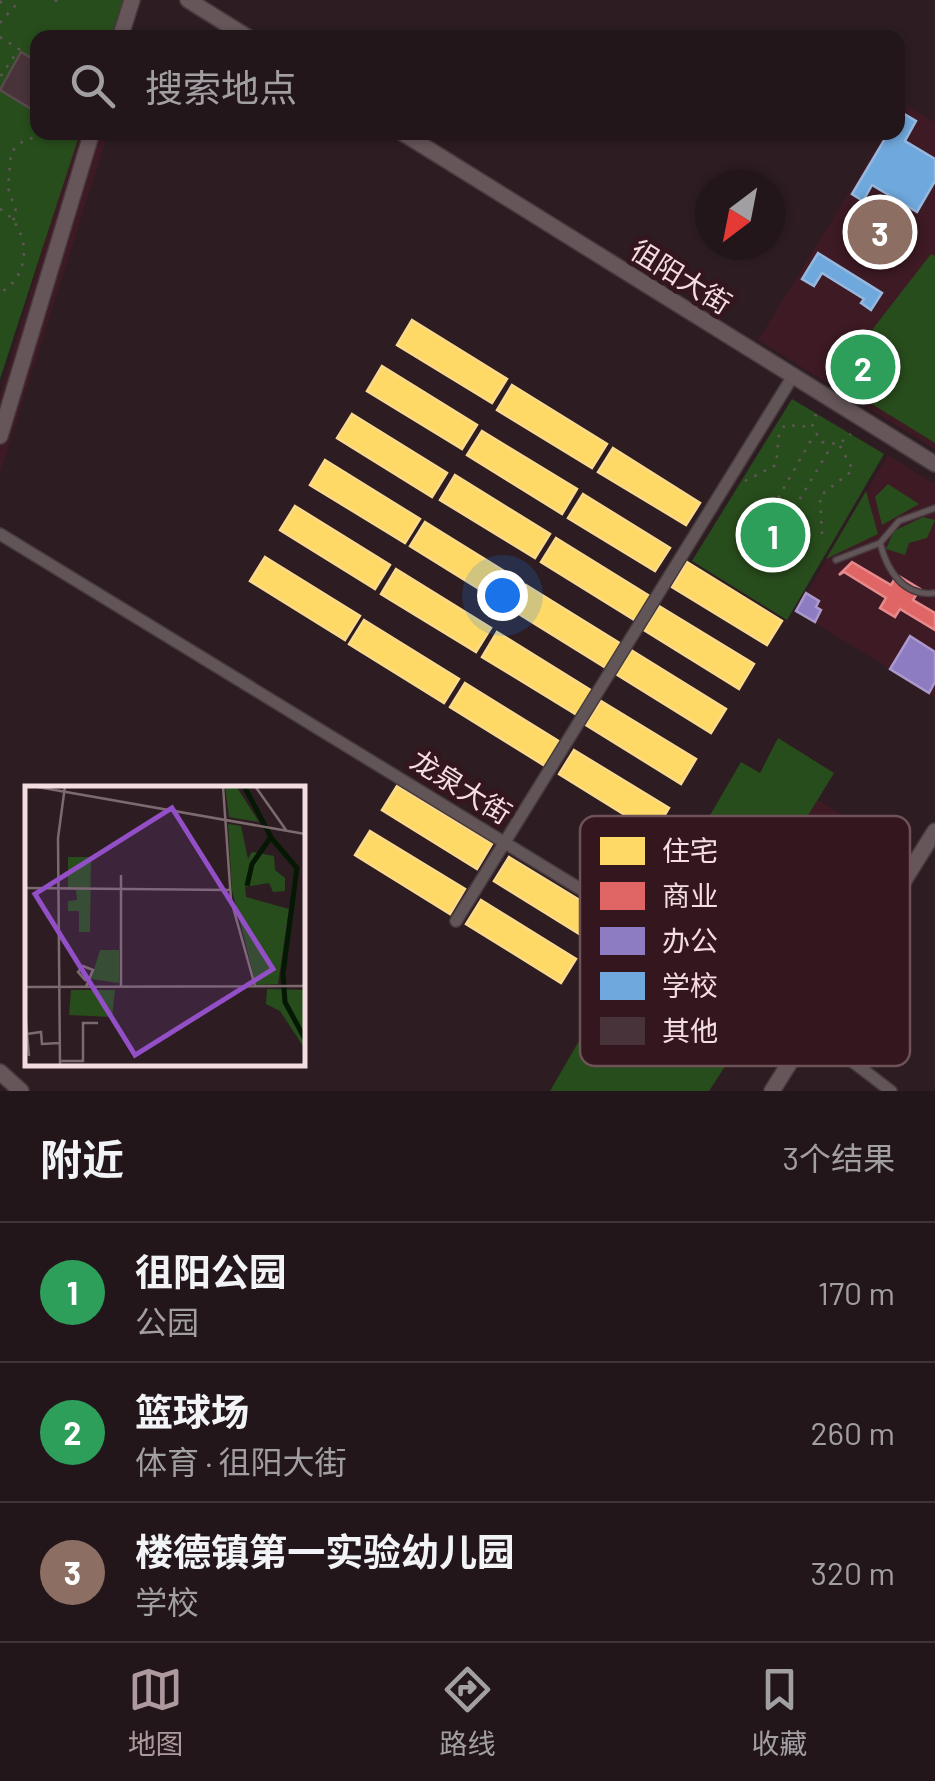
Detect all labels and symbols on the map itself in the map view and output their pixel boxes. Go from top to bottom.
north arrow [695,170,785,260]
pin: 3 [848,194,912,270]
street label: 徂阳大街 [625,232,738,320]
pin: 2 [830,330,896,404]
pin: 1 [740,498,806,572]
your location [477,570,528,621]
street label: 龙泉大街 [405,742,518,830]
inset map [25,786,305,1066]
legend [580,816,910,1066]
text: 住宅 [662,833,718,867]
text: 商业 [662,878,718,912]
text: 办公 [662,923,718,957]
text: 学校 [662,968,718,1002]
text: 其他 [662,1013,718,1047]

